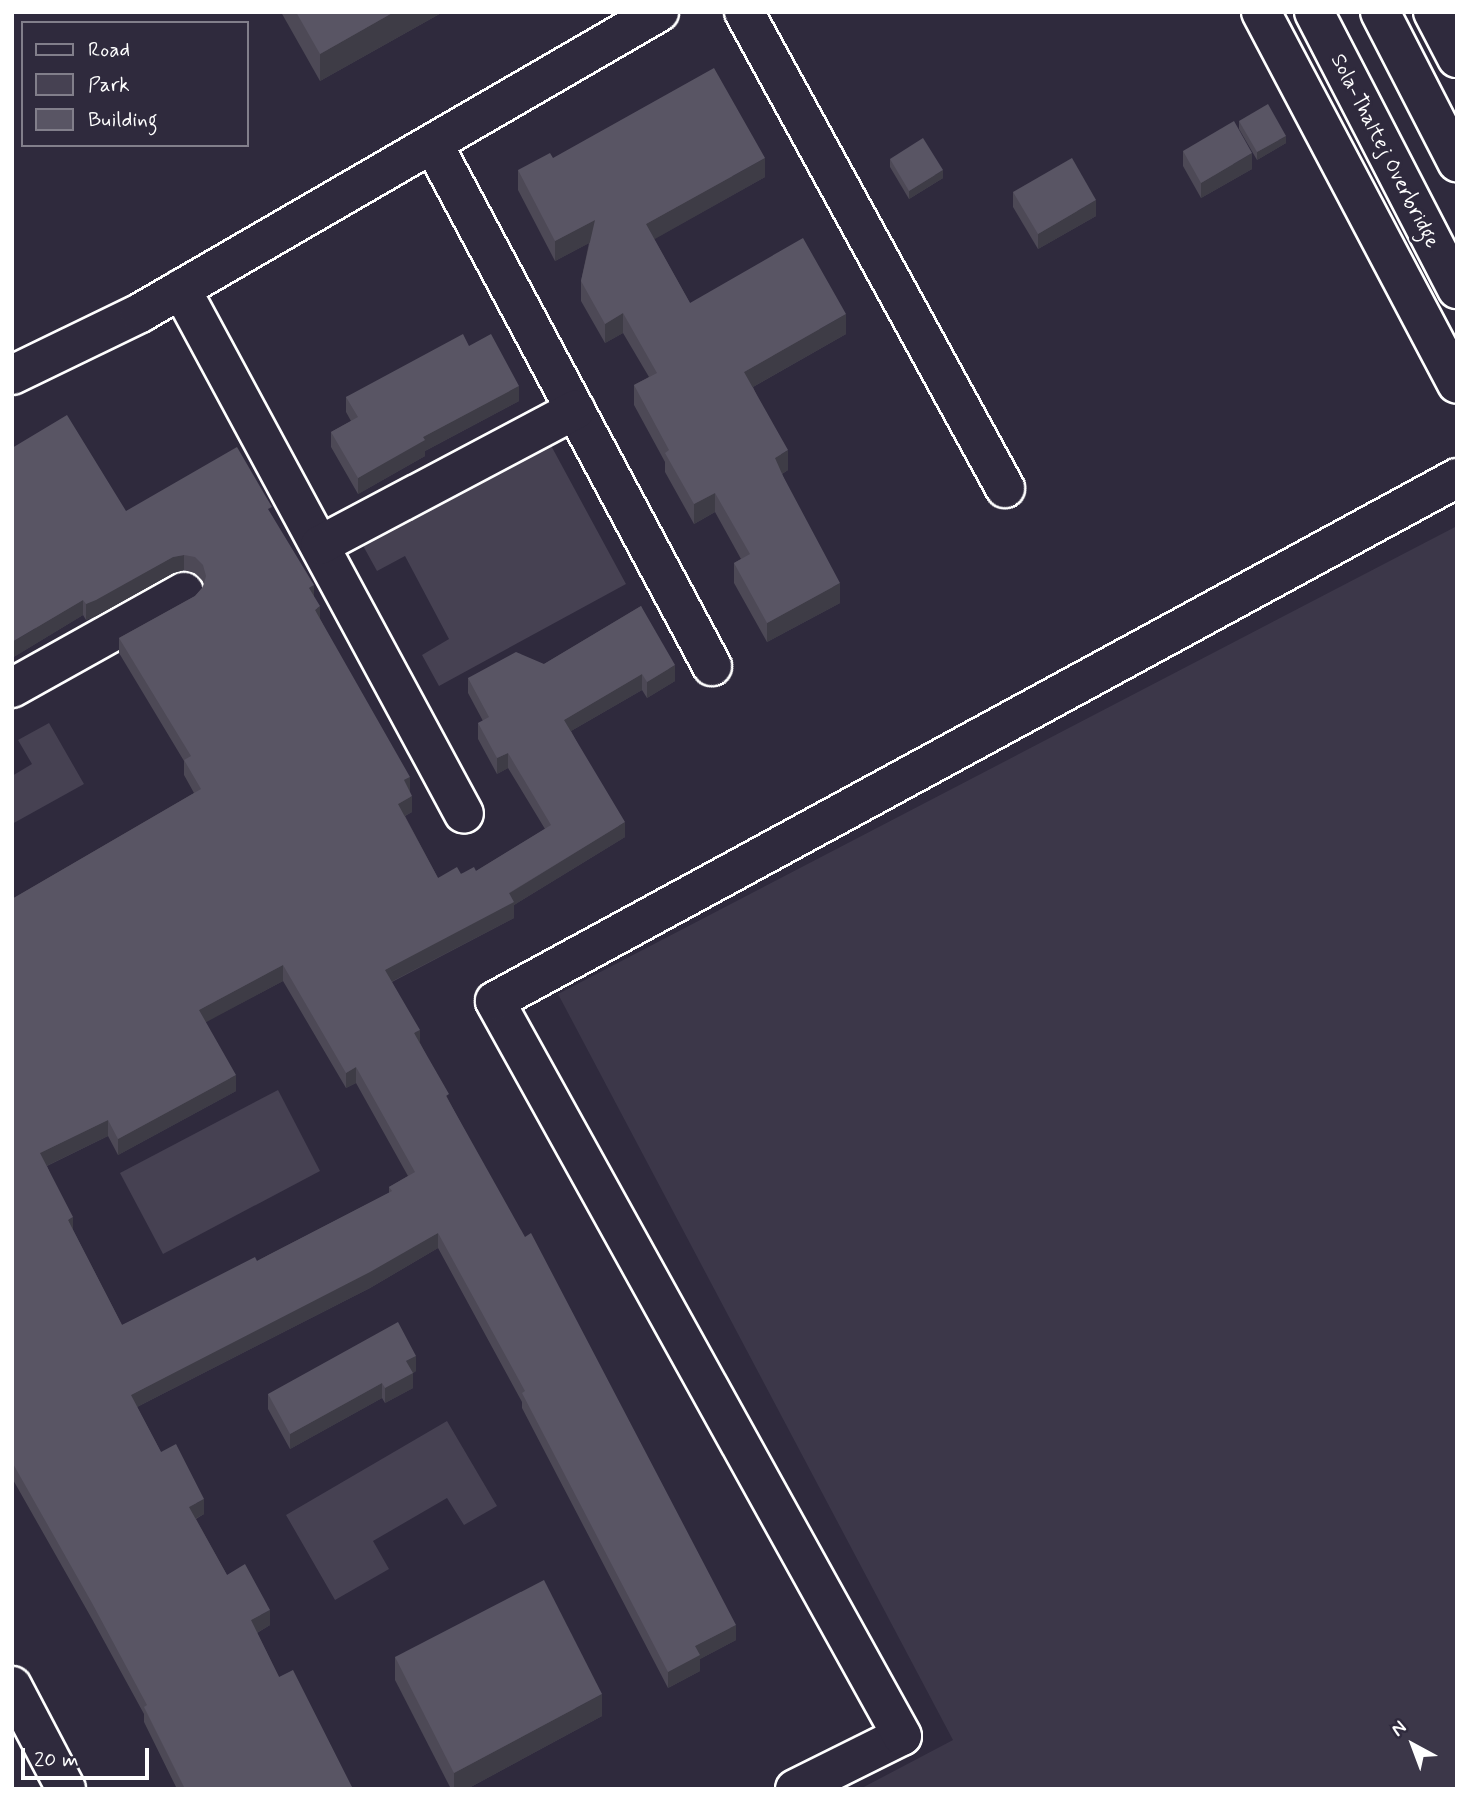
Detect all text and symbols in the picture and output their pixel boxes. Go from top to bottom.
legend [21,21,248,147]
text: Road [88,36,130,64]
street label: Sola-Thaltej Overbridge [1325,49,1445,253]
text: Park [88,71,130,99]
text: Building [88,106,158,134]
north arrow [1378,1710,1448,1780]
text: N [1386,1715,1412,1742]
scale bar [24,1734,152,1778]
text: 20 m [34,1746,79,1774]

